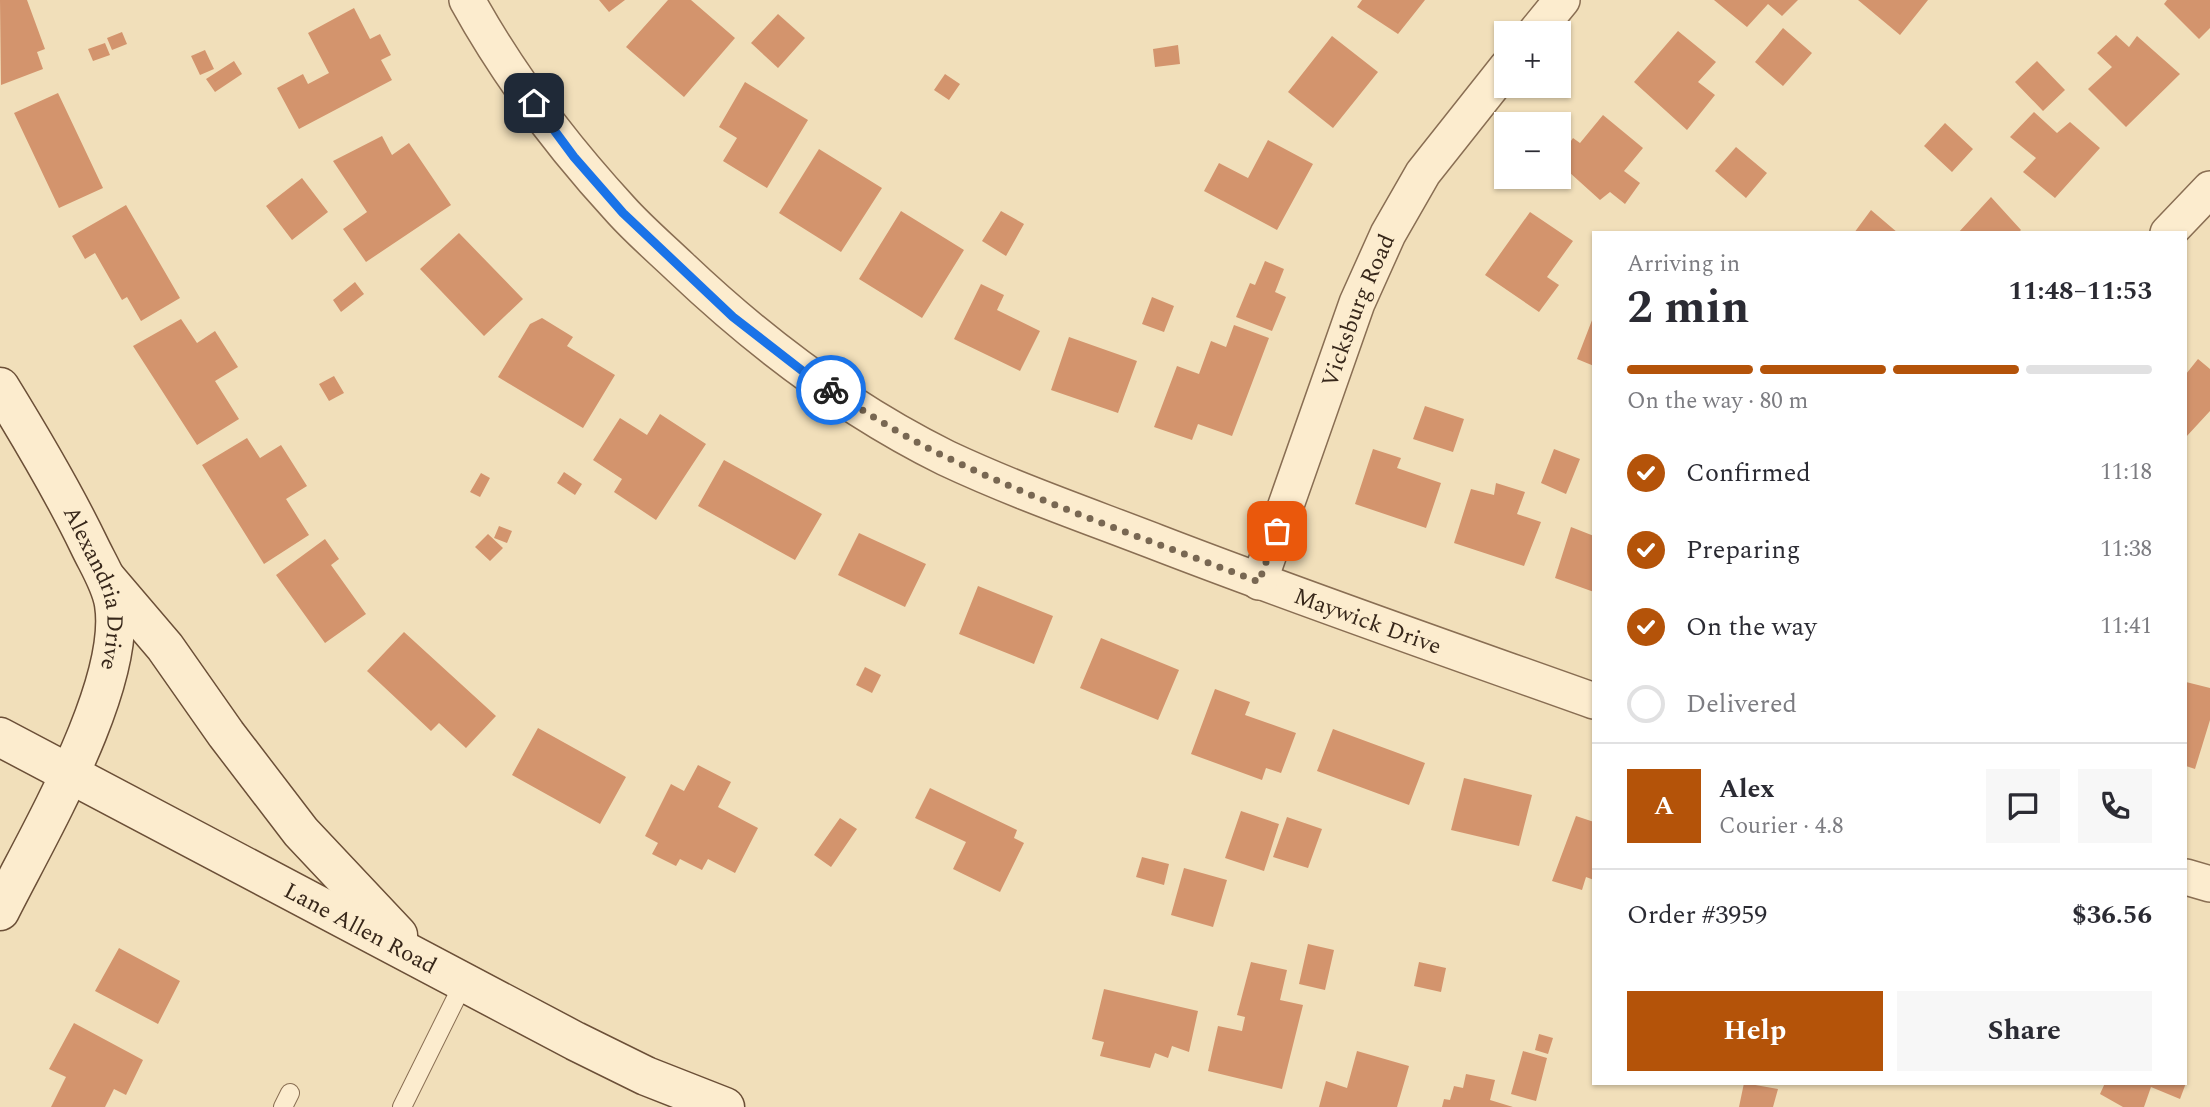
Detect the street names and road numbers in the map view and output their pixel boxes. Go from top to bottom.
street label: Vicksburg Road [1313,228,1405,392]
street label: Alexandria Drive [53,500,131,674]
street label: Maywick Drive [1289,579,1446,665]
street label: Lane Allen Road [277,874,443,984]

